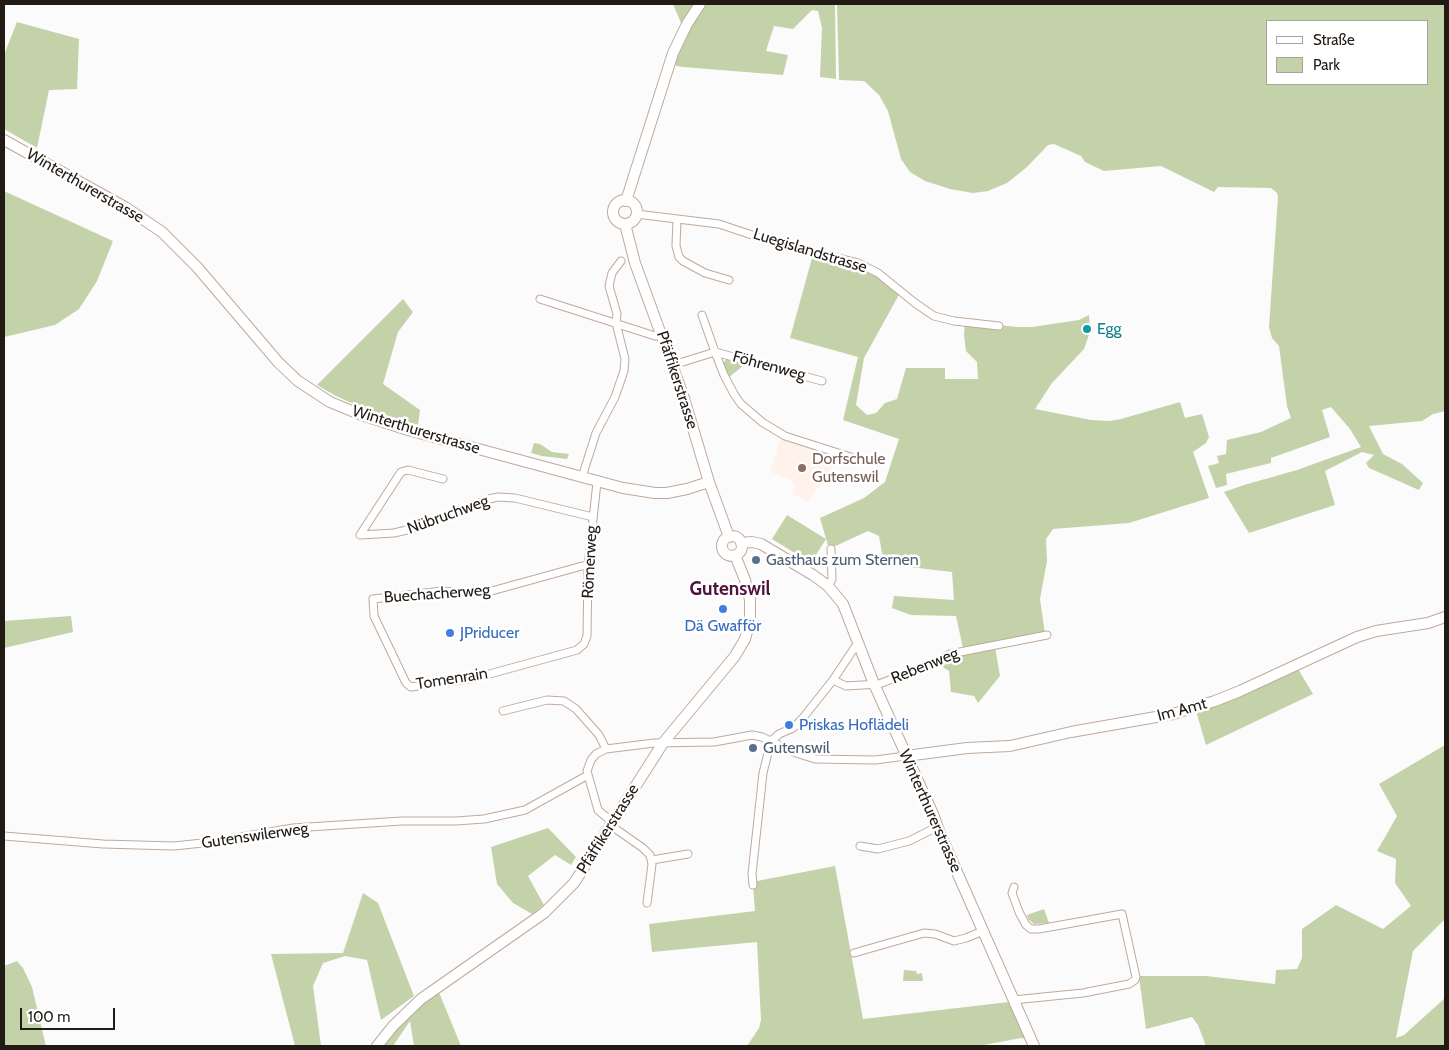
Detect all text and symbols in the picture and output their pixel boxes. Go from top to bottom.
legend [1266,20,1429,85]
text: Straße [1313,31,1355,49]
text: Park [1313,56,1340,74]
street label: Winterthurerstrasse [23,145,147,227]
street label: Luegislandstrasse [751,225,869,277]
place label: Egg [1097,319,1122,339]
marker: Egg [1081,323,1093,335]
street label: Pfäffikerstrasse [652,328,702,432]
street label: Föhrenweg [730,347,808,385]
street label: Winterthurerstrasse [350,401,482,459]
place label: Dorfschule Gutenswil [812,449,886,487]
marker: Dorfschule Gutenswil [796,462,808,474]
street label: Nübruchweg [405,491,491,539]
street label: Römerweg [579,525,601,599]
place label: Gasthaus zum Sternen [766,550,919,570]
marker: Gasthaus zum Sternen [750,554,762,566]
district label: Gutenswil [689,578,771,600]
street label: Buechacherweg [383,581,491,607]
marker: Dä Gwafför [717,603,729,615]
place label: Dä Gwafför [685,616,761,636]
place label: JPriducer [460,623,519,643]
marker: JPriducer [444,627,456,639]
street label: Rebenweg [888,644,962,688]
street label: Tomenrain [415,664,489,694]
street label: Im Amt [1155,694,1209,726]
place label: Priskas Hoflädeli [799,715,909,735]
marker: Priskas Hoflädeli [783,719,795,731]
place label: Gutenswil [763,738,830,758]
marker: Gutenswil [747,742,759,754]
street label: Winterthurerstrasse [894,747,966,875]
street label: Pfäffikerstrasse [573,781,643,877]
street label: Gutenswilerweg [200,819,310,853]
scale bar [22,998,118,1030]
text: 100 m [28,1008,70,1026]

